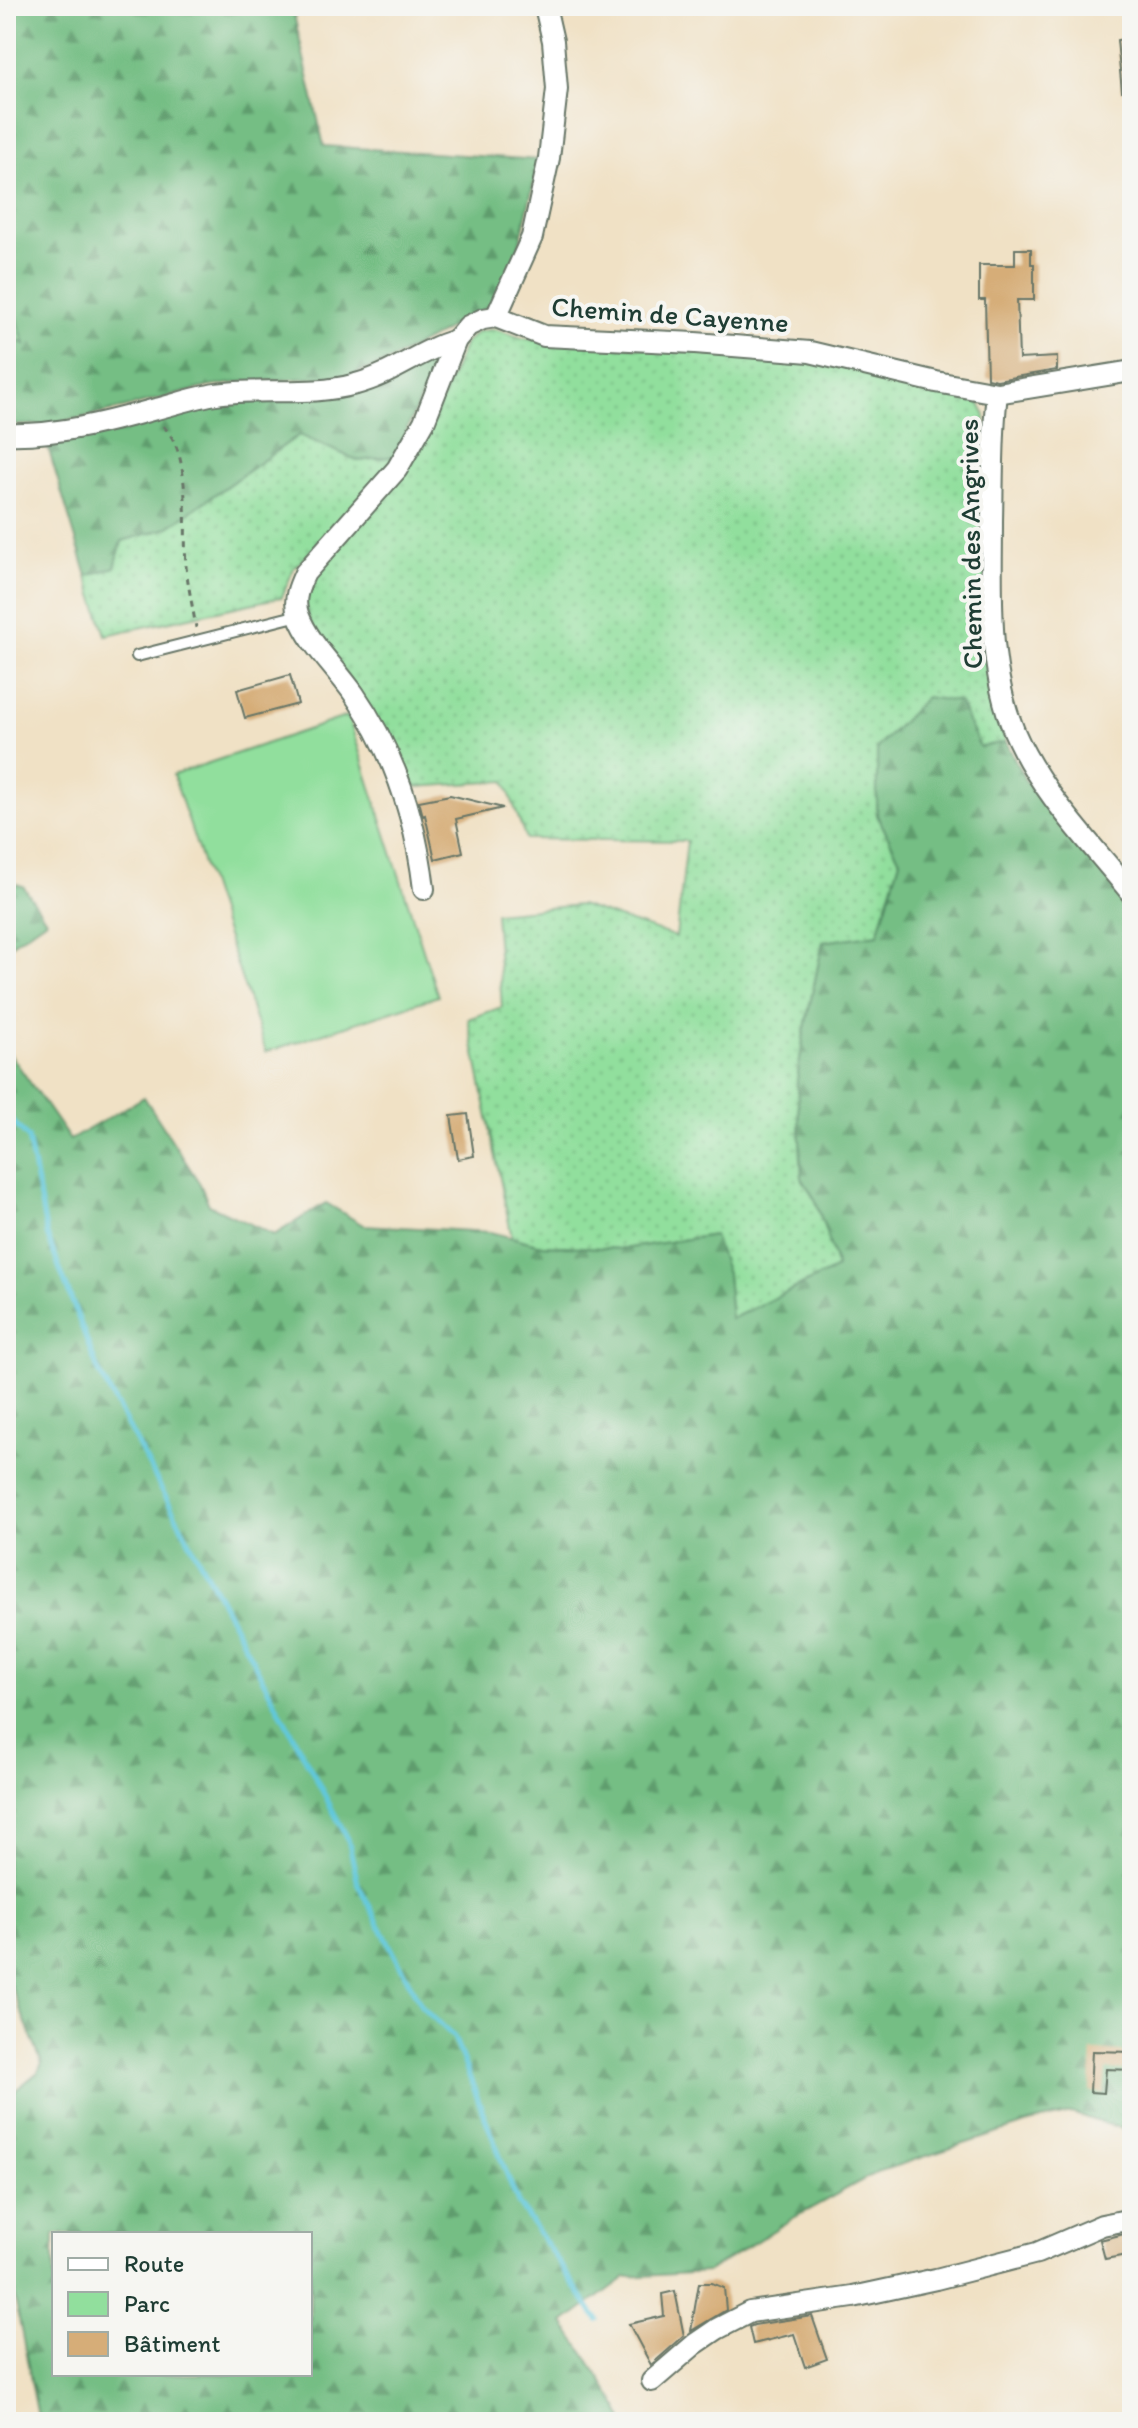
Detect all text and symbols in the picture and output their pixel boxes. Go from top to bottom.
street label: Chemin de Cayenne [550,289,790,339]
street label: Chemin des Angrives [951,418,989,670]
legend [52,2232,312,2376]
text: Route [124,2249,184,2278]
text: Parc [124,2289,170,2318]
text: Bâtiment [124,2329,220,2358]

